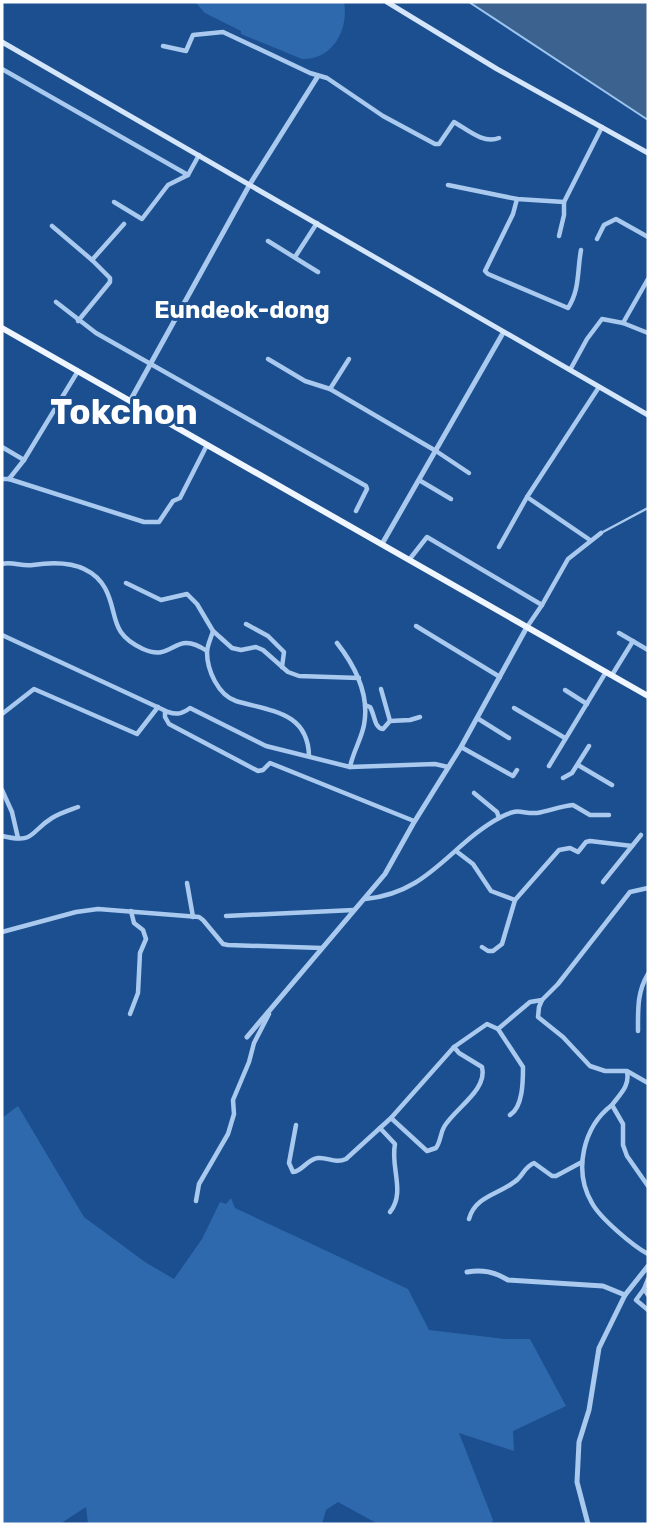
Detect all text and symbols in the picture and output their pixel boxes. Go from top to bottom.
district label: Eundeok-dong [154,296,330,324]
district label: Tokchon [50,391,198,433]

